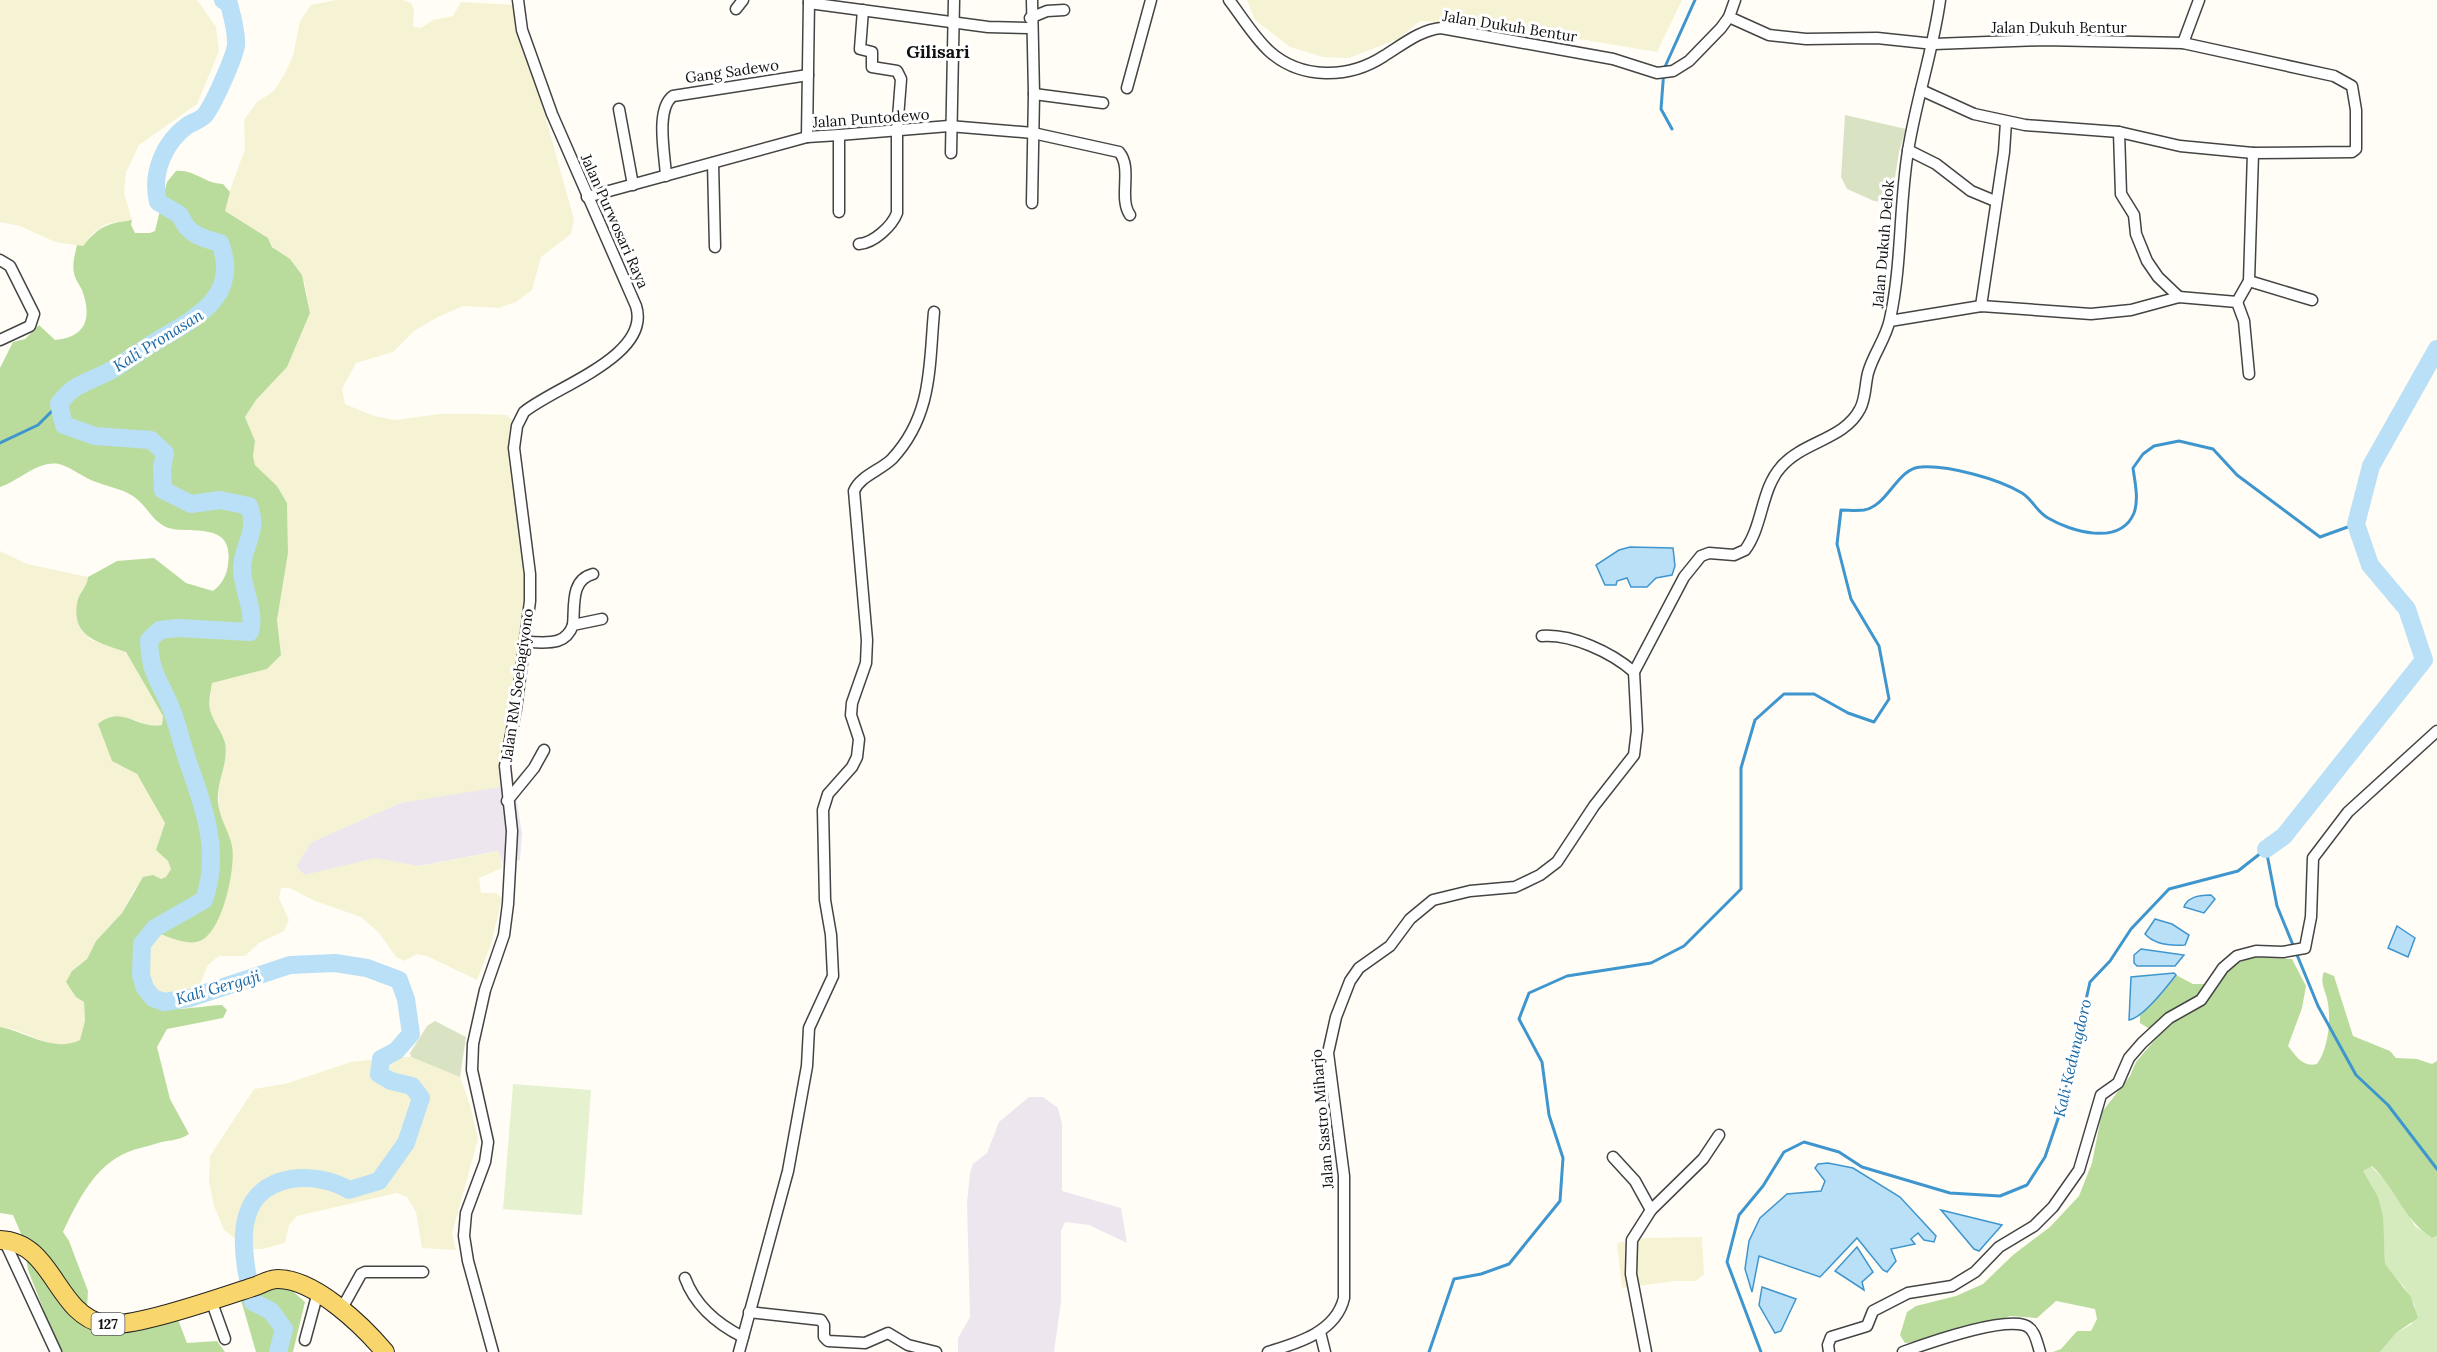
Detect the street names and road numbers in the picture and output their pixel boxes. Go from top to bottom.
street label: Jalan Dukuh Bentur [1440,6,1579,46]
street label: Jalan Dukuh Bentur [1990,18,2127,37]
street label: Gang Sadewo [684,55,780,87]
street label: Jalan Puntodewo [811,104,930,132]
street label: Jalan Purwosari Raya [576,150,653,291]
street label: Jalan Dukuh Delok [1868,179,1898,310]
street label: Jalan RM Soebagiyono [497,607,537,764]
street label: Jalan Sastro Miharjo [1306,1048,1338,1191]
road number: 127 [92,1313,124,1335]

